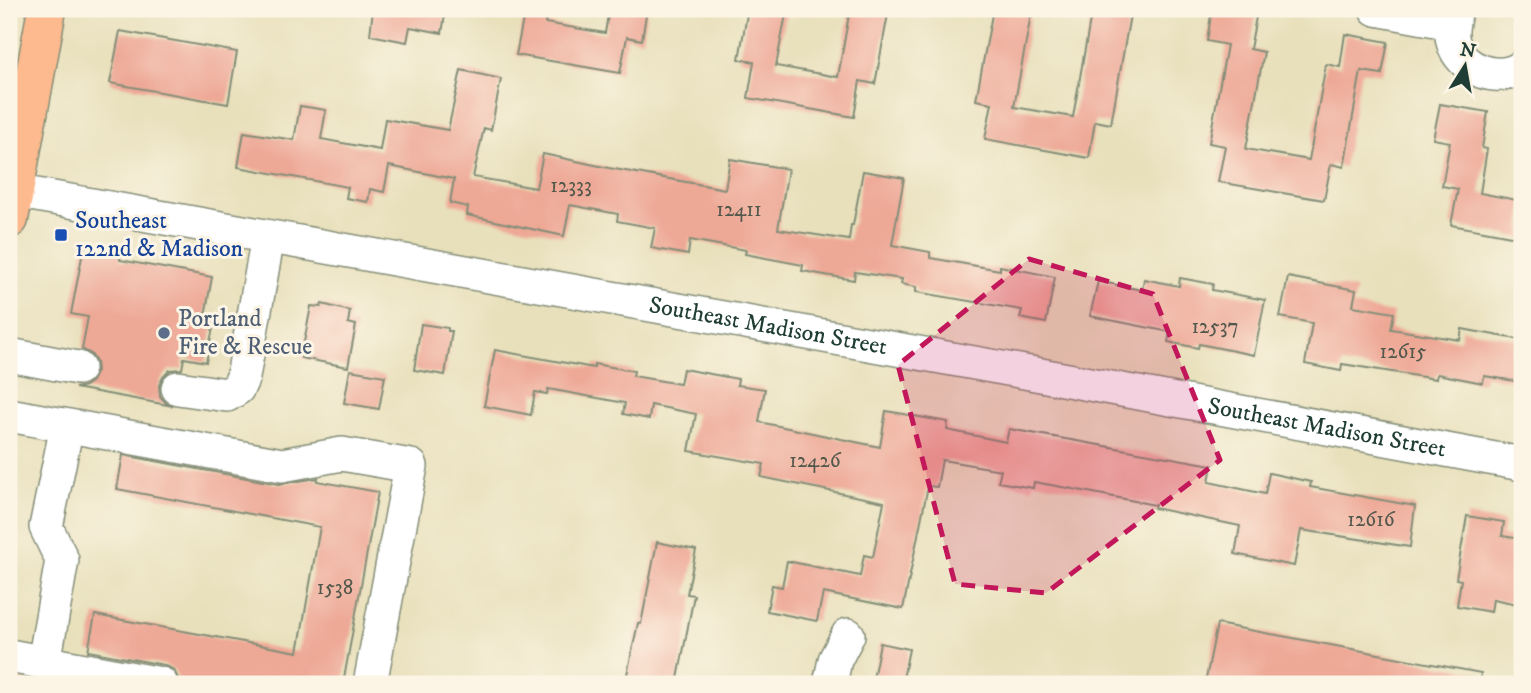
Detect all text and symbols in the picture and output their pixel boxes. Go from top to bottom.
north arrow [1430,32,1500,102]
text: N [1458,38,1478,64]
house number: 12333 [550,173,592,199]
house number: 12411 [716,197,762,223]
place label: Southeast 122nd & Madison [75,206,244,264]
marker: Southeast 122nd & Madison [53,227,69,243]
street label: Southeast Madison Street [646,290,890,362]
place label: Portland Fire & Rescue [178,304,312,362]
house number: 12537 [1191,314,1239,340]
marker: Portland Fire & Rescue [156,325,172,341]
house number: 12615 [1380,339,1426,365]
street label: Southeast Madison Street [1205,391,1449,465]
house number: 12426 [789,448,842,474]
house number: 12616 [1347,507,1396,533]
house number: 1538 [317,575,353,601]

